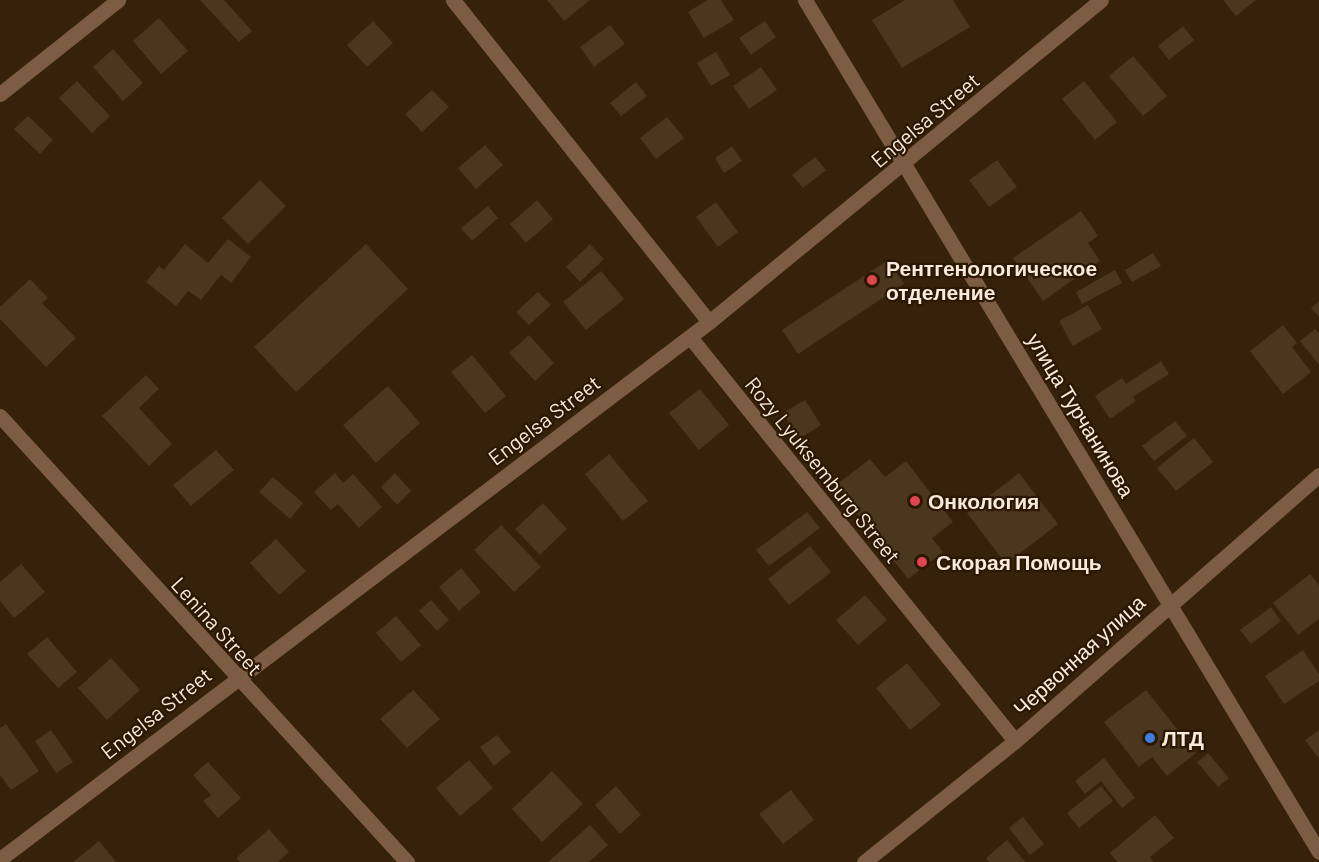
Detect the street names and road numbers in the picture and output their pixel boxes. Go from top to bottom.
street label: Engelsa Street [866,67,984,173]
street label: улица Турчанинова [1022,328,1140,502]
street label: Engelsa Street [483,370,605,470]
street label: Rozy Lyuksemburg Street [740,372,906,568]
street label: Lenina Street [166,572,268,680]
street label: Червонная улица [1008,589,1150,721]
street label: Engelsa Street [96,662,216,764]

